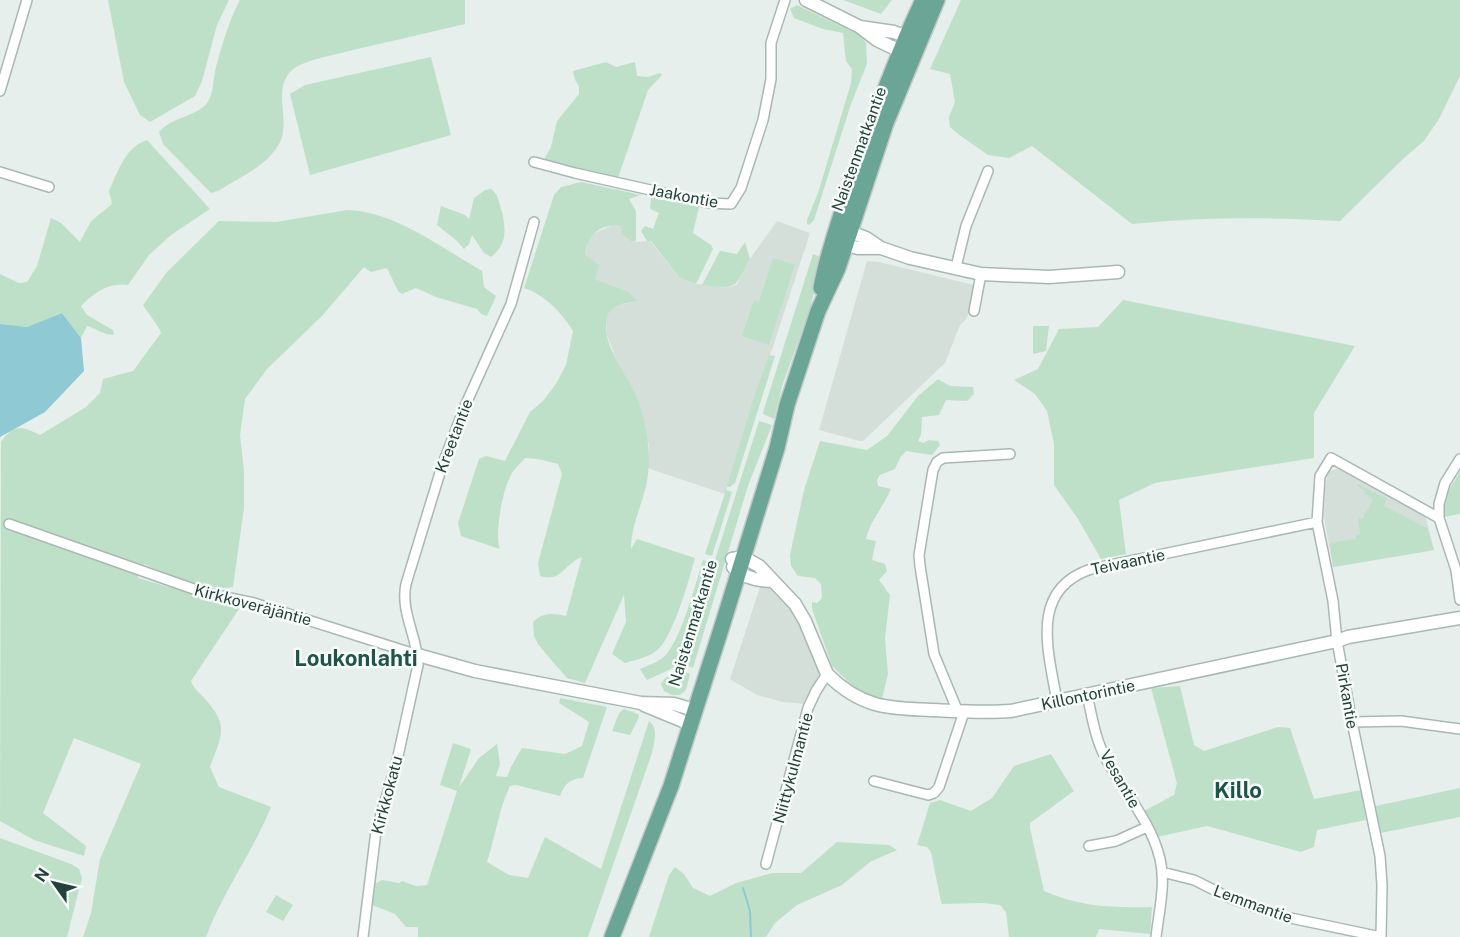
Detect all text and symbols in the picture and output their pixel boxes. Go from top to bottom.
street label: Naistenmatkantie [828,84,890,214]
street label: Jaakontie [648,180,720,212]
street label: Kreetantie [431,396,477,476]
street label: Teivaantie [1089,545,1167,579]
street label: Naistenmatkantie [665,557,721,689]
street label: Kirkkoveräjäntie [192,580,314,630]
district label: Loukonlahti [294,645,418,671]
street label: Pirkantie [1332,662,1362,730]
street label: Killontorintie [1039,676,1137,714]
street label: Niittykulmantie [769,710,817,826]
street label: Vesantie [1096,746,1144,812]
street label: Kirkkokatu [367,754,407,836]
district label: Killo [1214,777,1262,803]
north arrow [24,853,84,913]
text: N [31,864,53,885]
street label: Lemmantie [1211,881,1295,927]

